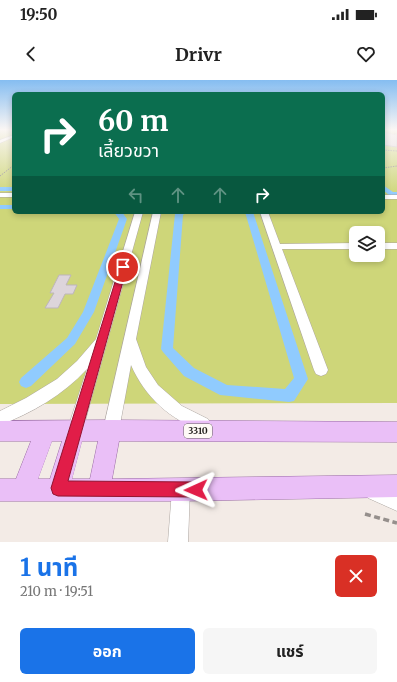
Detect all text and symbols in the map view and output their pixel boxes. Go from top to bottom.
text: 19:50 [20,5,57,24]
icon: back [20,43,42,65]
text: Drivr [175,43,222,66]
icon: heart [355,43,377,65]
text: 60 m [98,103,168,139]
icon: right [32,108,84,160]
text: เลี้ยวขวา [98,139,159,162]
icon: left [125,184,147,206]
icon: ahead [167,184,189,206]
icon: ahead [209,184,231,206]
icon: right [251,184,273,206]
map controls [349,226,385,262]
button: layers [349,226,385,262]
pin [106,250,140,284]
icon: arrive [112,256,134,278]
road number: 3310 [184,424,212,438]
position arrow [175,469,217,511]
text: 1 นาที [20,552,78,583]
button: close [335,555,377,597]
text: 210 m · 19:51 [20,583,93,600]
button: ออก [20,628,195,674]
button: แชร์ [203,628,377,674]

